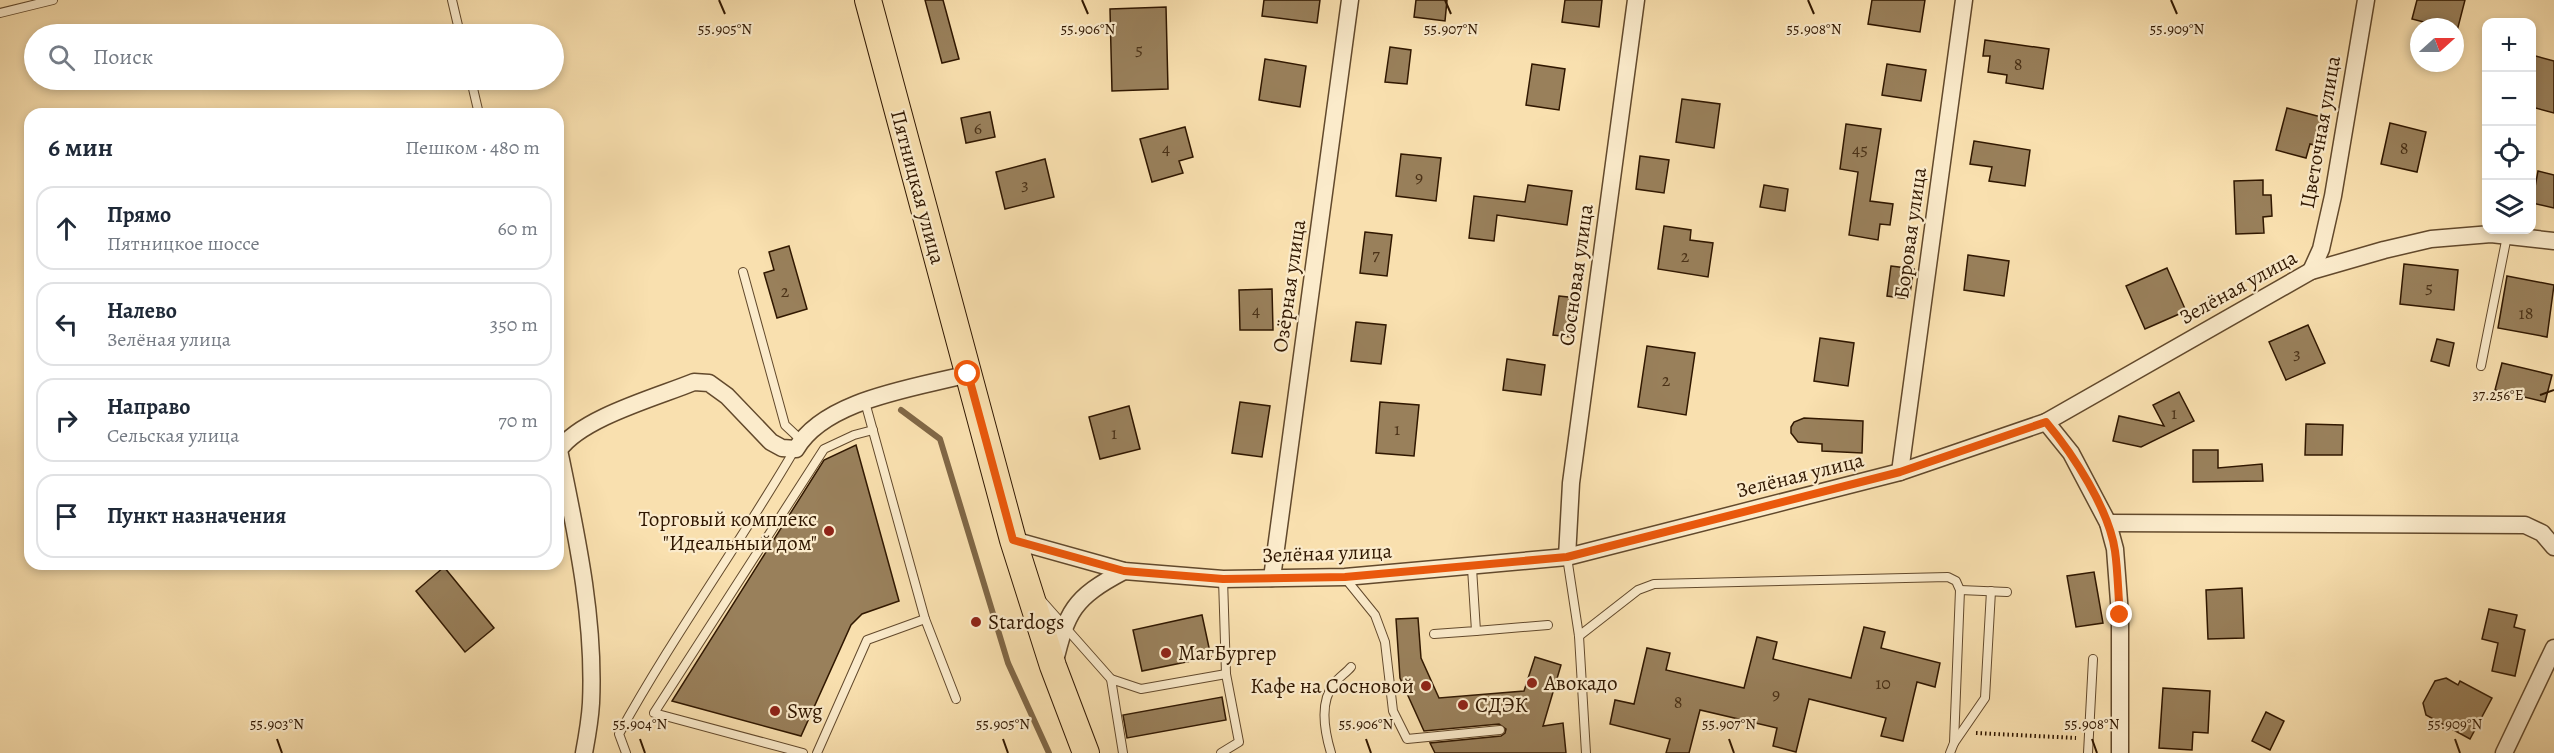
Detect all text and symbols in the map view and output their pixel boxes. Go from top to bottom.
north arrow [2410,18,2464,72]
map controls [2482,18,2536,234]
button: + [2482,18,2536,72]
text: 55.905°N [698,19,752,39]
text: 55.906°N [1061,19,1115,39]
text: 55.907°N [1424,19,1478,39]
text: 55.908°N [1787,19,1842,39]
text: 55.909°N [2150,19,2204,39]
search box [24,24,564,90]
house number: 5 [1135,37,1143,61]
icon: search [45,41,78,74]
text: Поиск [93,42,153,72]
house number: 8 [2014,52,2022,76]
street label: Цветочная улица [2293,53,2347,210]
button: − [2482,72,2536,126]
street label: Пятницкая улица [884,107,952,268]
house number: 6 [974,116,982,140]
button: locate [2482,126,2536,180]
text: 6 мин [48,130,113,165]
text: Пешком · 480 m [405,134,540,161]
house number: 4 [1162,136,1170,160]
house number: 8 [2400,136,2408,160]
house number: 45 [1852,137,1868,161]
house number: 9 [1415,165,1423,189]
street label: Боровая улица [1887,165,1933,300]
house number: 3 [1021,172,1029,196]
button: layers [2482,180,2536,234]
text: Прямо [107,200,171,230]
street label: Сосновая улица [1552,202,1600,348]
icon: ahead [50,212,83,245]
text: 60 m [498,215,538,242]
street label: Озёрная улица [1266,217,1312,354]
text: Пятницкое шоссе [107,230,260,257]
house number: 7 [1372,242,1380,266]
street label: Зелёная улица [2174,243,2302,331]
house number: 2 [1681,244,1690,268]
house number: 5 [2425,275,2433,299]
house number: 2 [781,279,790,303]
text: Налево [107,296,177,326]
house number: 4 [1252,298,1260,322]
house number: 18 [2519,301,2533,325]
icon: left [50,308,83,341]
text: 350 m [490,311,538,338]
text: Зелёная улица [107,326,231,353]
house number: 3 [2293,341,2301,365]
route start [954,360,980,386]
house number: 2 [1662,368,1671,392]
text: 37.256°E [2472,385,2524,405]
text: Направо [107,392,190,422]
house number: 1 [2171,401,2177,425]
icon: right [50,404,83,437]
text: 70 m [498,407,538,434]
house number: 1 [1394,417,1400,441]
house number: 1 [1111,421,1117,445]
text: Сельская улица [107,422,239,449]
street label: Зелёная улица [1733,446,1867,504]
icon: arrive [50,500,83,533]
text: Пункт назначения [107,501,286,531]
place label: Торговый комплекс "Идеальный дом" [639,505,817,557]
marker: Торговый комплекс "Идеальный дом" [822,524,836,538]
street label: Зелёная улица [1261,537,1393,569]
route end [2106,601,2132,627]
place label: Stardogs [988,608,1064,636]
marker: Stardogs [969,615,983,629]
place label: МагБургер [1178,639,1276,667]
marker: МагБургер [1159,646,1173,660]
place label: Авокадо [1543,669,1618,697]
house number: 10 [1875,671,1891,695]
place label: Кафе на Сосновой [1250,672,1414,700]
marker: Авокадо [1525,676,1539,690]
marker: Кафе на Сосновой [1419,679,1433,693]
house number: 9 [1772,682,1780,706]
house number: 8 [1674,690,1682,714]
place label: СДЭК [1475,691,1529,719]
place label: Swg [787,697,823,725]
marker: СДЭК [1456,698,1470,712]
marker: Swg [768,704,782,718]
text: 55.903°N [250,714,304,734]
text: 55.904°N [613,714,667,734]
text: 55.905°N [976,714,1030,734]
text: 55.906°N [1339,714,1393,734]
text: 55.907°N [1702,714,1756,734]
text: 55.908°N [2065,714,2120,734]
text: 55.909°N [2428,714,2482,734]

